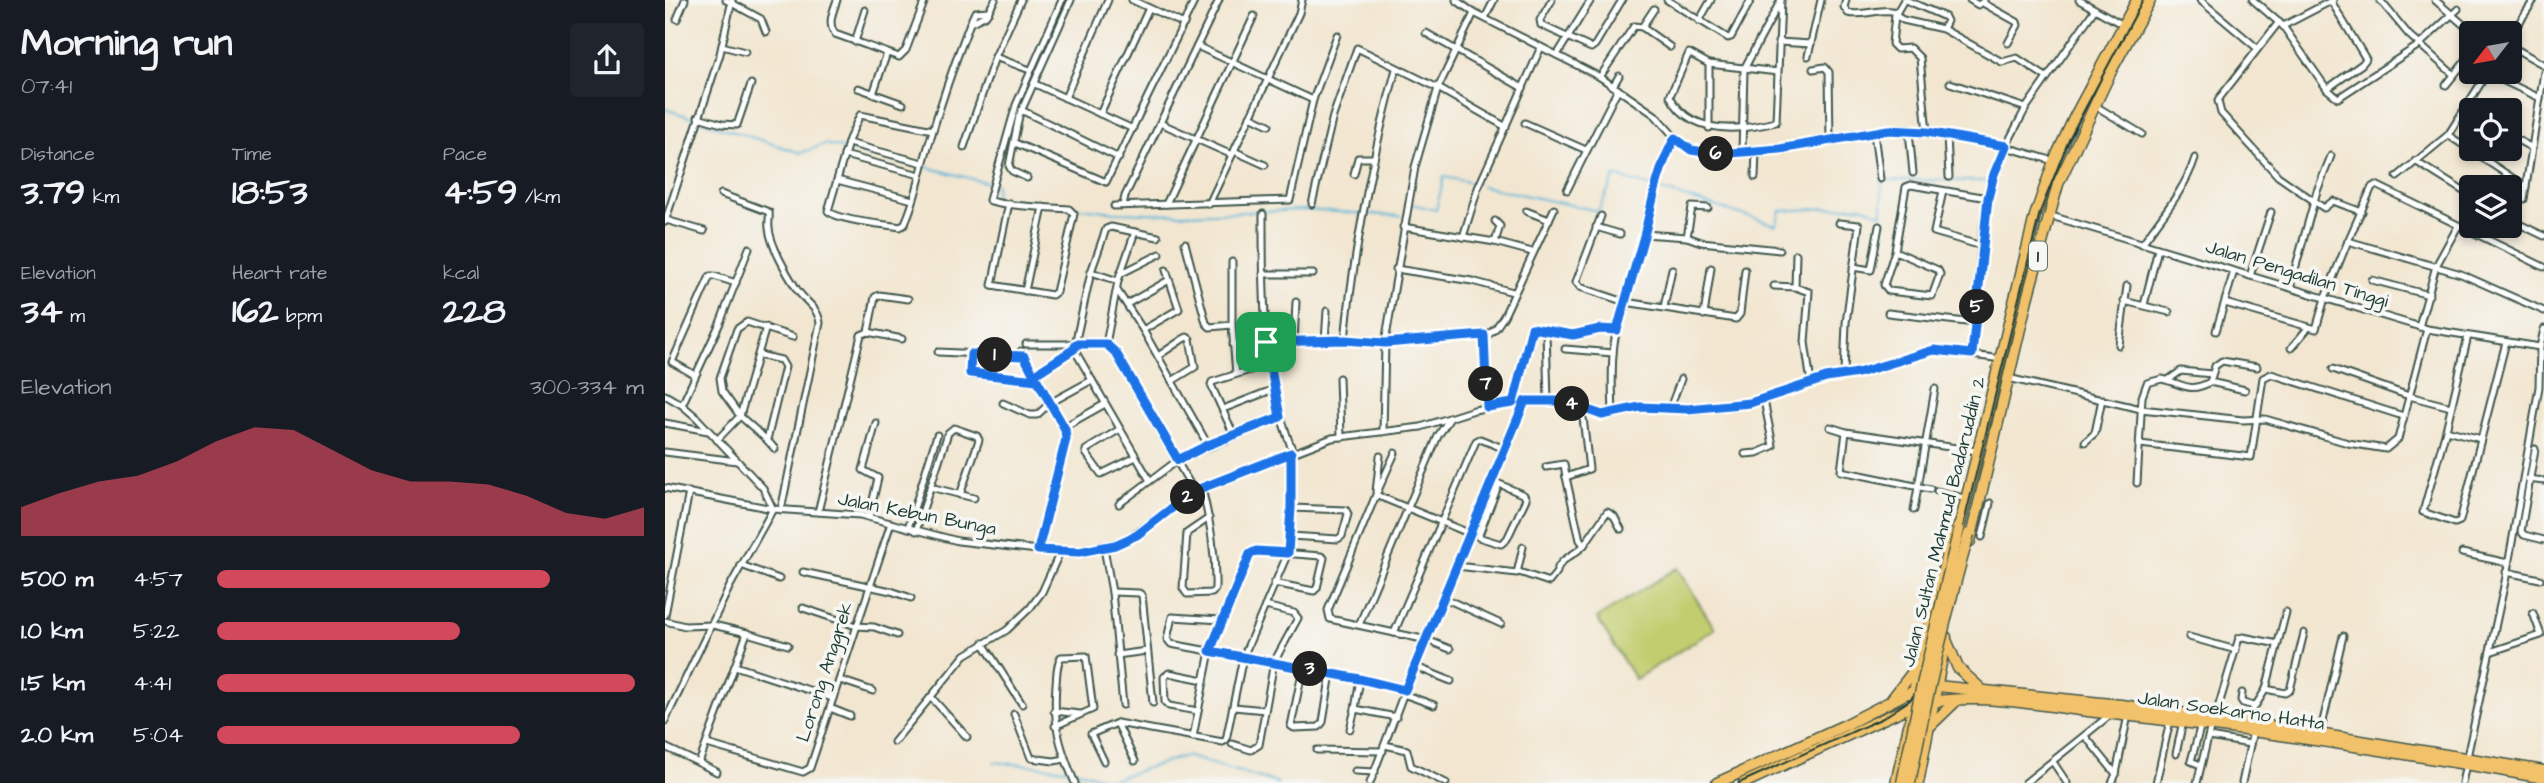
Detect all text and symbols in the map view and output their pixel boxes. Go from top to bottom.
text: Morning run [21,18,233,70]
north arrow [2459,21,2522,84]
map controls [2459,21,2522,238]
button: share [570,23,644,97]
text: 07:41 [21,70,72,102]
button: locate [2459,98,2522,161]
pin: 6 [1699,136,1733,172]
text: 6 [1710,140,1721,167]
text: Distance [21,141,95,168]
text: Time [232,141,272,168]
text: Pace [443,141,487,168]
text: 3.79 [21,168,85,217]
text: 18:53 [232,168,308,217]
text: 4:59 [443,168,517,217]
button: layers [2459,175,2522,238]
text: km [85,184,119,211]
text: /km [517,184,560,211]
street label: Jalan Pengadilan Tinggi [2202,233,2392,316]
road number: 1 [2029,242,2047,270]
text: Elevation [21,260,96,287]
text: Heart rate [232,260,327,287]
text: kcal [443,260,479,287]
text: 34 [21,287,63,336]
text: 162 [232,287,278,336]
text: 228 [443,287,506,336]
pin: 5 [1959,290,1995,324]
text: 5 [1970,293,1983,320]
text: m [63,303,85,330]
text: bpm [278,303,322,330]
pin [1236,312,1296,372]
icon: arrive [1247,323,1285,361]
pin: 1 [977,338,1013,372]
text: 1 [993,341,996,368]
pin: 7 [1469,366,1503,402]
text: 7 [1480,370,1491,397]
text: Elevation [21,371,112,403]
text: 300–334 m [530,371,644,403]
street label: Jalan Sultan Mahmud Badaruddin 2 [1895,374,1993,670]
pin: 4 [1555,386,1590,422]
text: 4 [1565,390,1578,417]
pin: 2 [1170,480,1205,514]
text: 2 [1182,483,1193,510]
street label: Jalan Kebun Bunga [835,485,999,544]
text: 500 m [21,563,93,595]
text: 4:57 [133,563,183,595]
street label: Lorong Anggrek [790,598,861,746]
text: 1.0 km [21,615,83,647]
text: 5:22 [133,615,179,647]
pin: 3 [1293,652,1327,686]
text: 3 [1305,655,1314,682]
text: 1.5 km [21,667,85,699]
text: 4:41 [133,667,171,699]
street label: Jalan Soekarno Hatta [2136,685,2327,738]
text: 2.0 km [21,719,93,751]
text: 5:04 [133,719,183,751]

